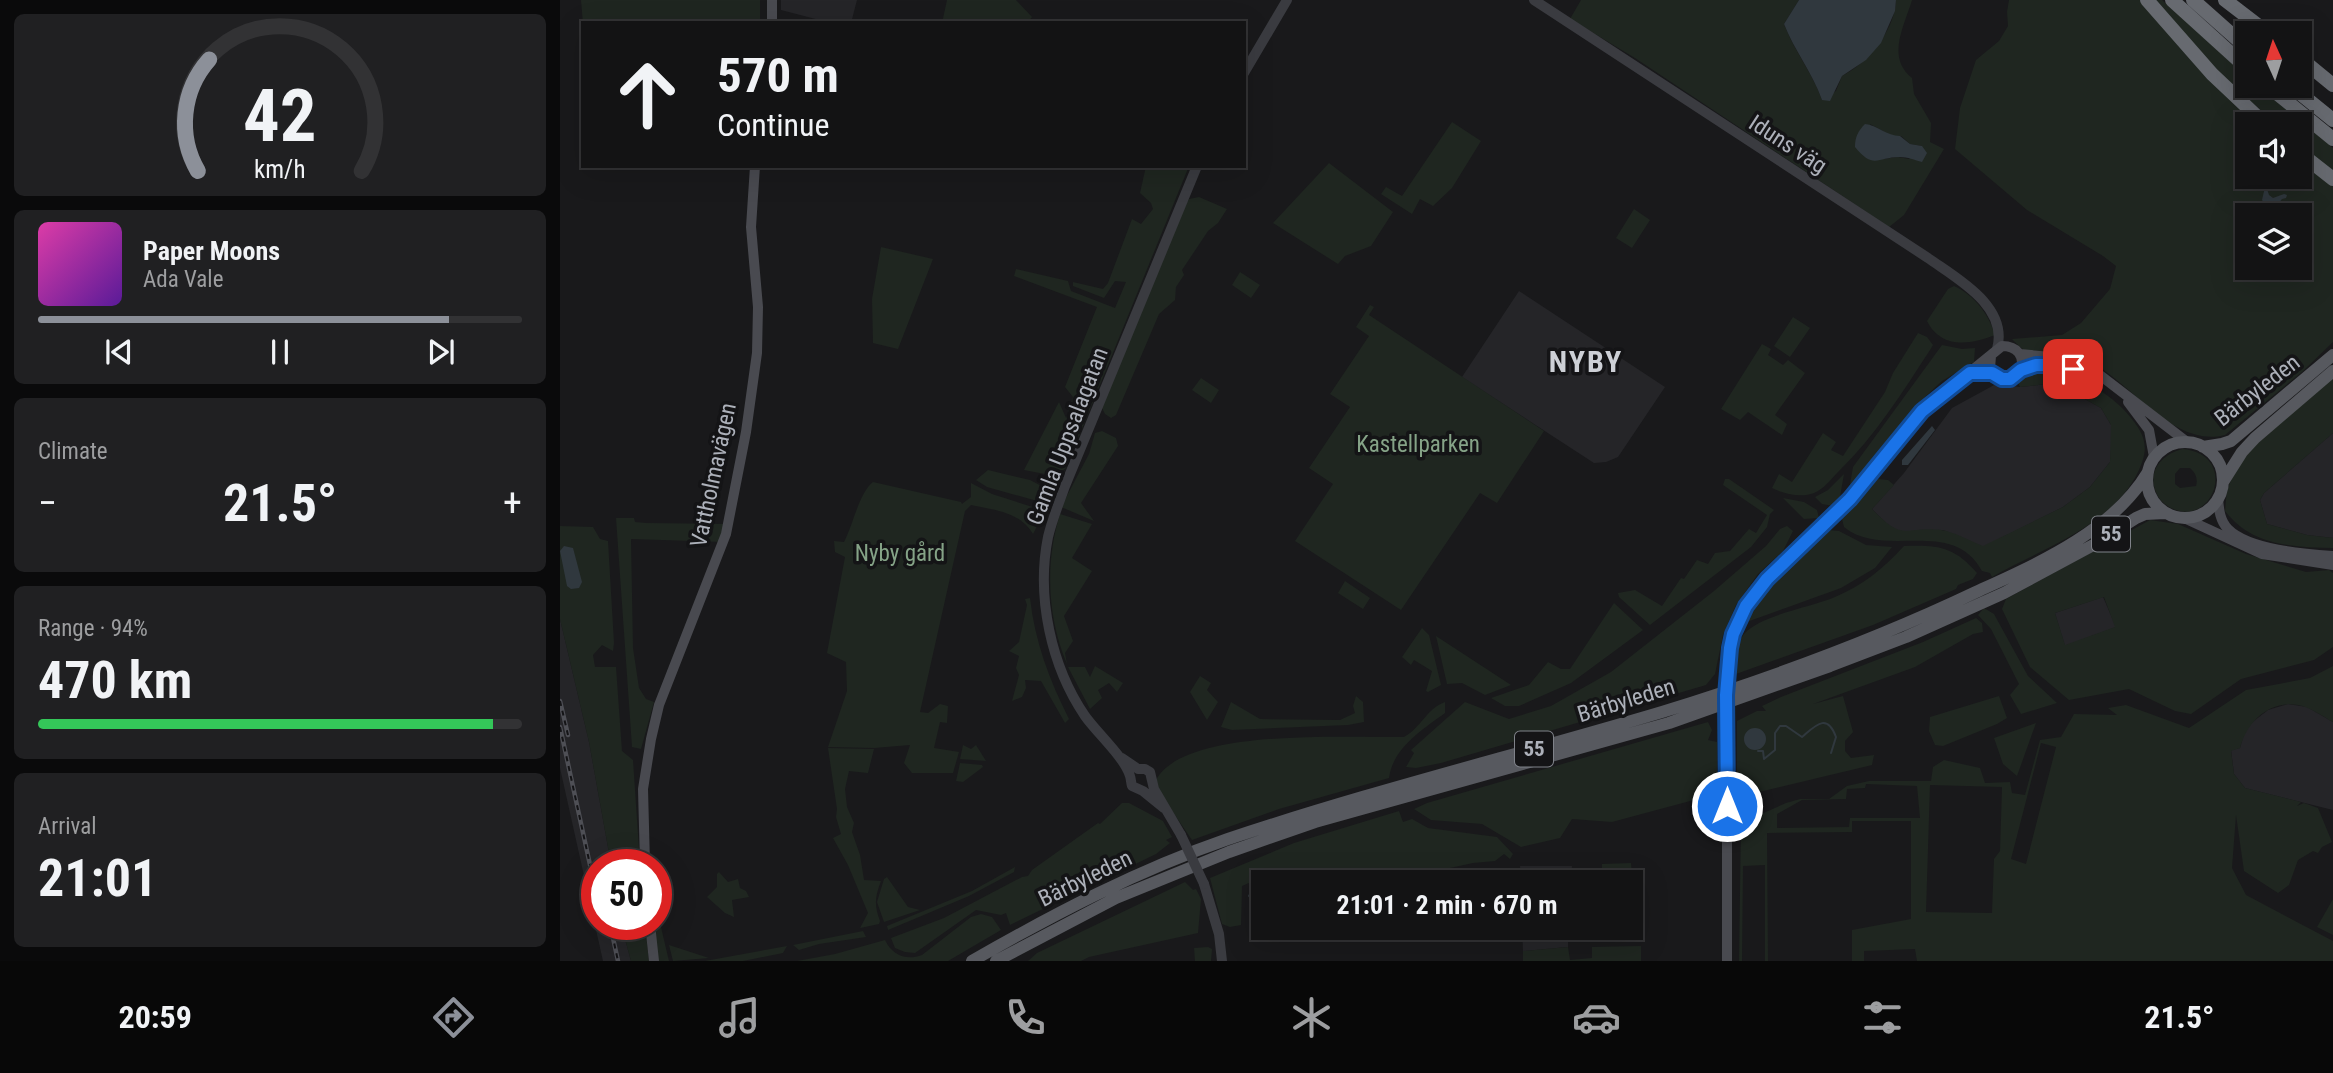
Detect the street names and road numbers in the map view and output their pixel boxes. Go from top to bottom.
street label: Iduns väg [1744,109,1832,179]
street label: Gamla Uppsalagatan [1021,343,1114,529]
street label: Bärbyleden [2209,349,2305,432]
street label: Vattholmavägen [685,400,742,550]
road number: 55 [2092,516,2130,552]
street label: Bärbyleden [1574,673,1678,728]
road number: 55 [1515,732,1553,766]
street label: Bärbyleden [1034,844,1136,913]

